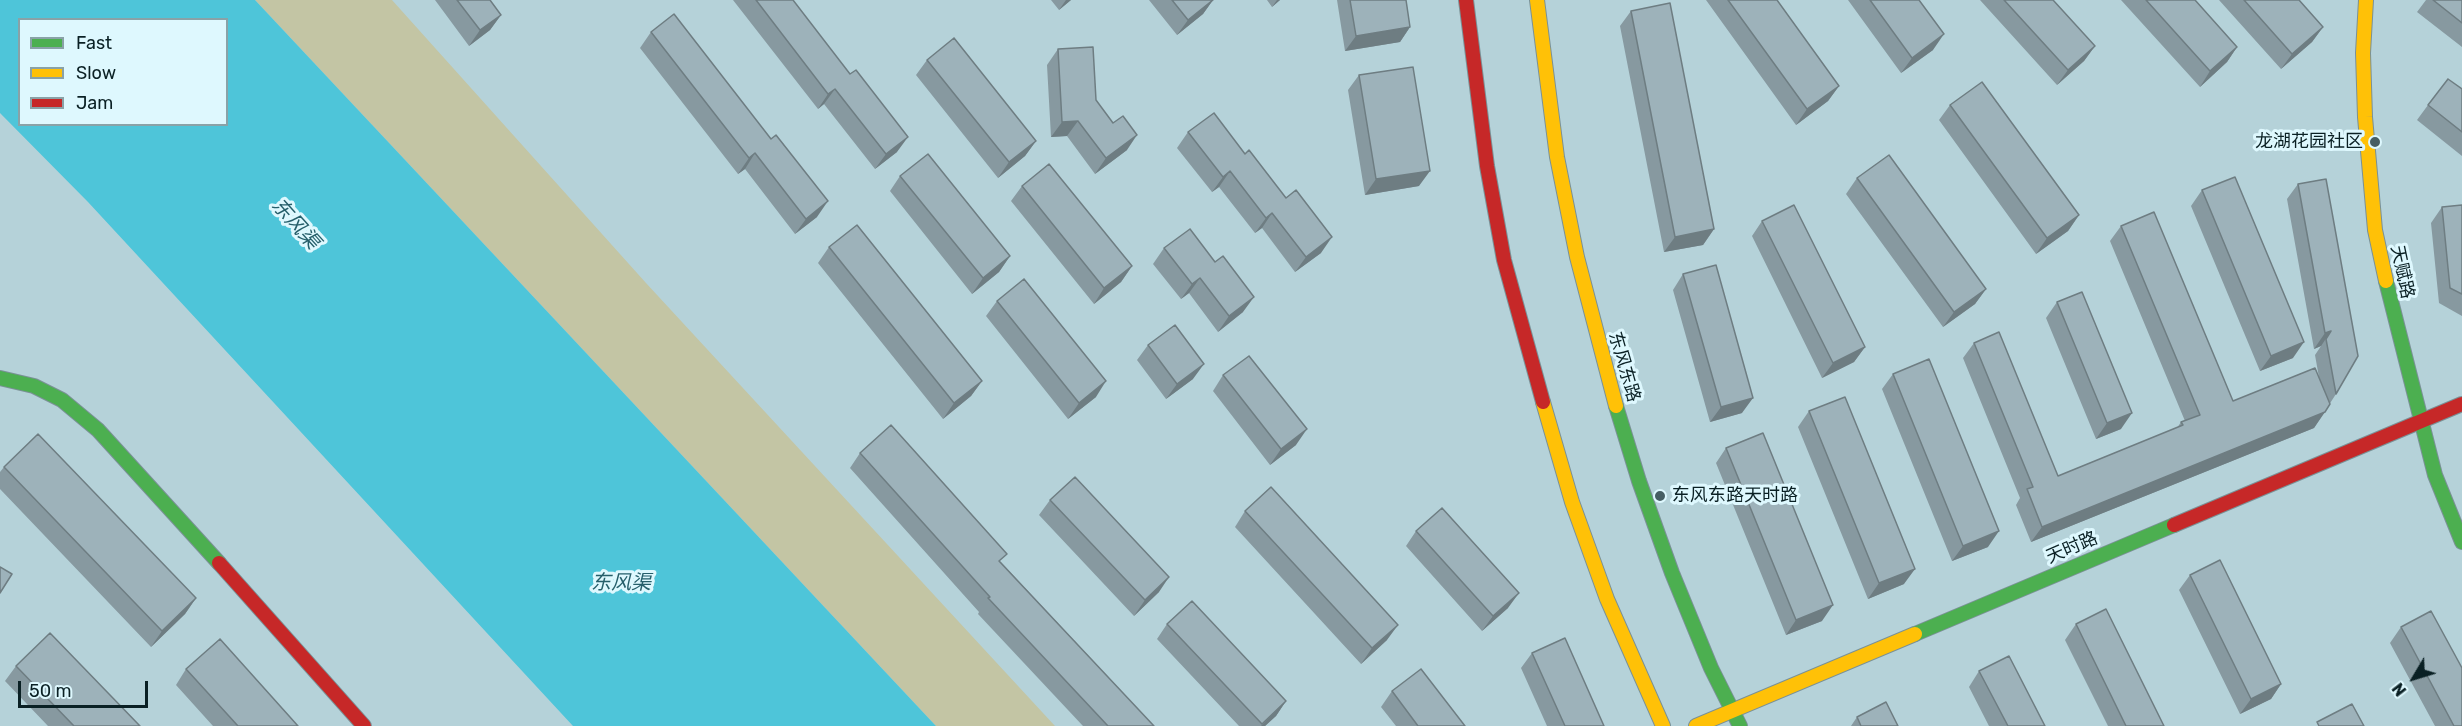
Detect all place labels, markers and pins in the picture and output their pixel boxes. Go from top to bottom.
place label: 龙湖花园社区 [2255,131,2363,153]
marker: 龙湖花园社区 [2368,135,2382,149]
place label: 东风东路天时路 [1672,485,1798,507]
marker: 东风东路天时路 [1653,489,1667,503]

